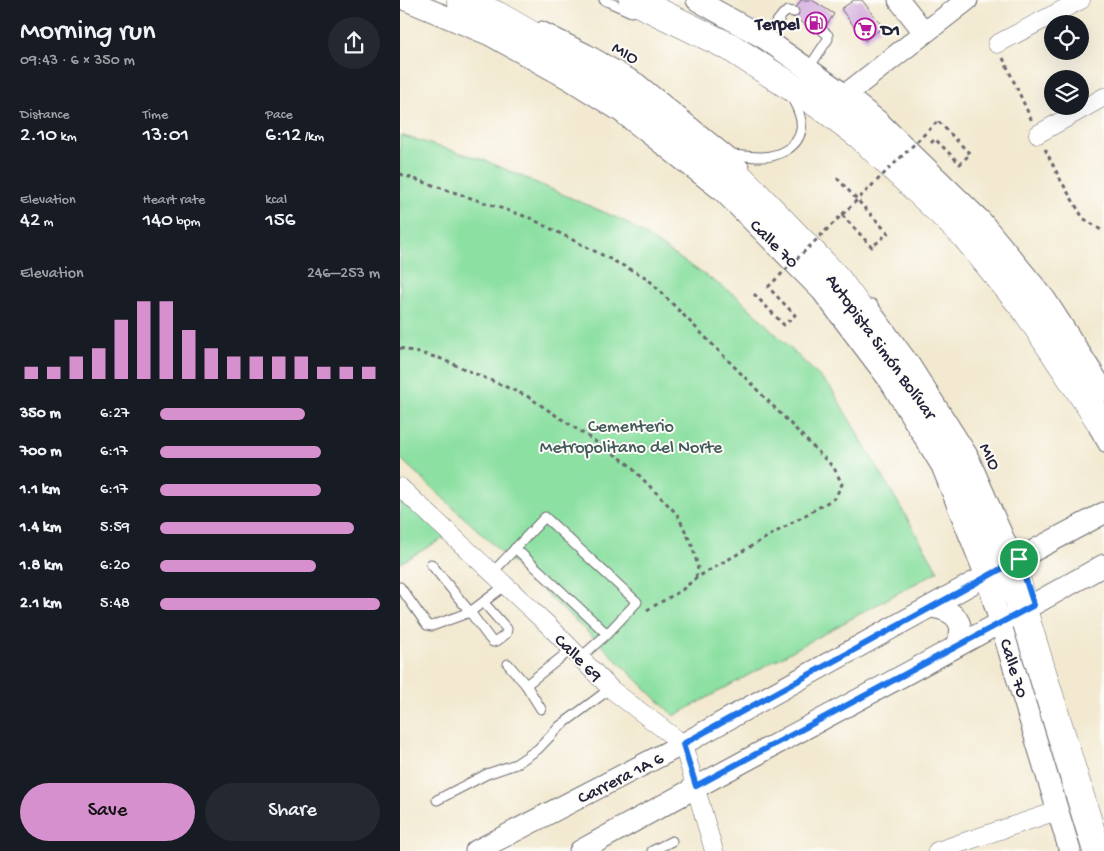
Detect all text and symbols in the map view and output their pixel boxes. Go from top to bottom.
fuel station icon: Terpel [804,11,828,35]
place label: Terpel [753,15,800,36]
map controls [1044,15,1089,115]
button: locate [1044,15,1089,60]
text: Morning run [20,16,155,49]
button: share [328,17,380,69]
supermarket icon: D1 [853,17,877,41]
place label: D1 [879,21,900,42]
street label: MIO [608,38,642,70]
text: 09:43 · 6 × 350 m [20,52,135,71]
button: layers [1044,70,1089,115]
text: Distance [20,107,69,124]
text: Time [143,107,168,124]
text: Pace [265,107,293,124]
text: 2.10 [20,124,57,149]
text: 13:01 [143,124,189,149]
text: 6:12 [265,124,301,149]
text: km [57,129,77,146]
text: /km [301,129,324,146]
text: Elevation [20,192,76,209]
text: Heart rate [143,192,205,209]
text: kcal [265,192,287,209]
text: 42 [20,209,40,234]
text: 140 [143,209,173,234]
text: 156 [265,209,296,234]
text: m [40,214,54,231]
text: bpm [173,214,201,231]
street label: Calle 70 [744,216,802,274]
text: Elevation [20,265,84,284]
text: 246–253 m [307,265,380,284]
street label: Autopista Simón Bolívar [820,271,941,426]
text: 350 m [20,405,61,424]
text: 6:27 [100,405,129,424]
park label: Cementerio Metropolitano del Norte [540,417,723,459]
street label: MIO [973,440,1004,474]
text: 700 m [20,443,62,462]
text: 6:17 [100,443,128,462]
text: 1.1 km [20,481,60,500]
text: 6:17 [100,481,128,500]
text: 1.4 km [20,519,61,538]
text: 5:59 [100,519,130,538]
pin [998,538,1040,580]
icon: arrive [1005,545,1033,573]
text: 1.8 km [20,557,63,576]
text: 6:20 [100,557,130,576]
text: 2.1 km [20,595,62,614]
text: 5:48 [100,595,130,614]
street label: Calle 69 [549,630,606,687]
street label: Calle 70 [994,637,1032,701]
street label: Carrera 1A 6 [575,748,668,810]
button: Save [20,783,195,841]
button: Share [205,783,380,841]

